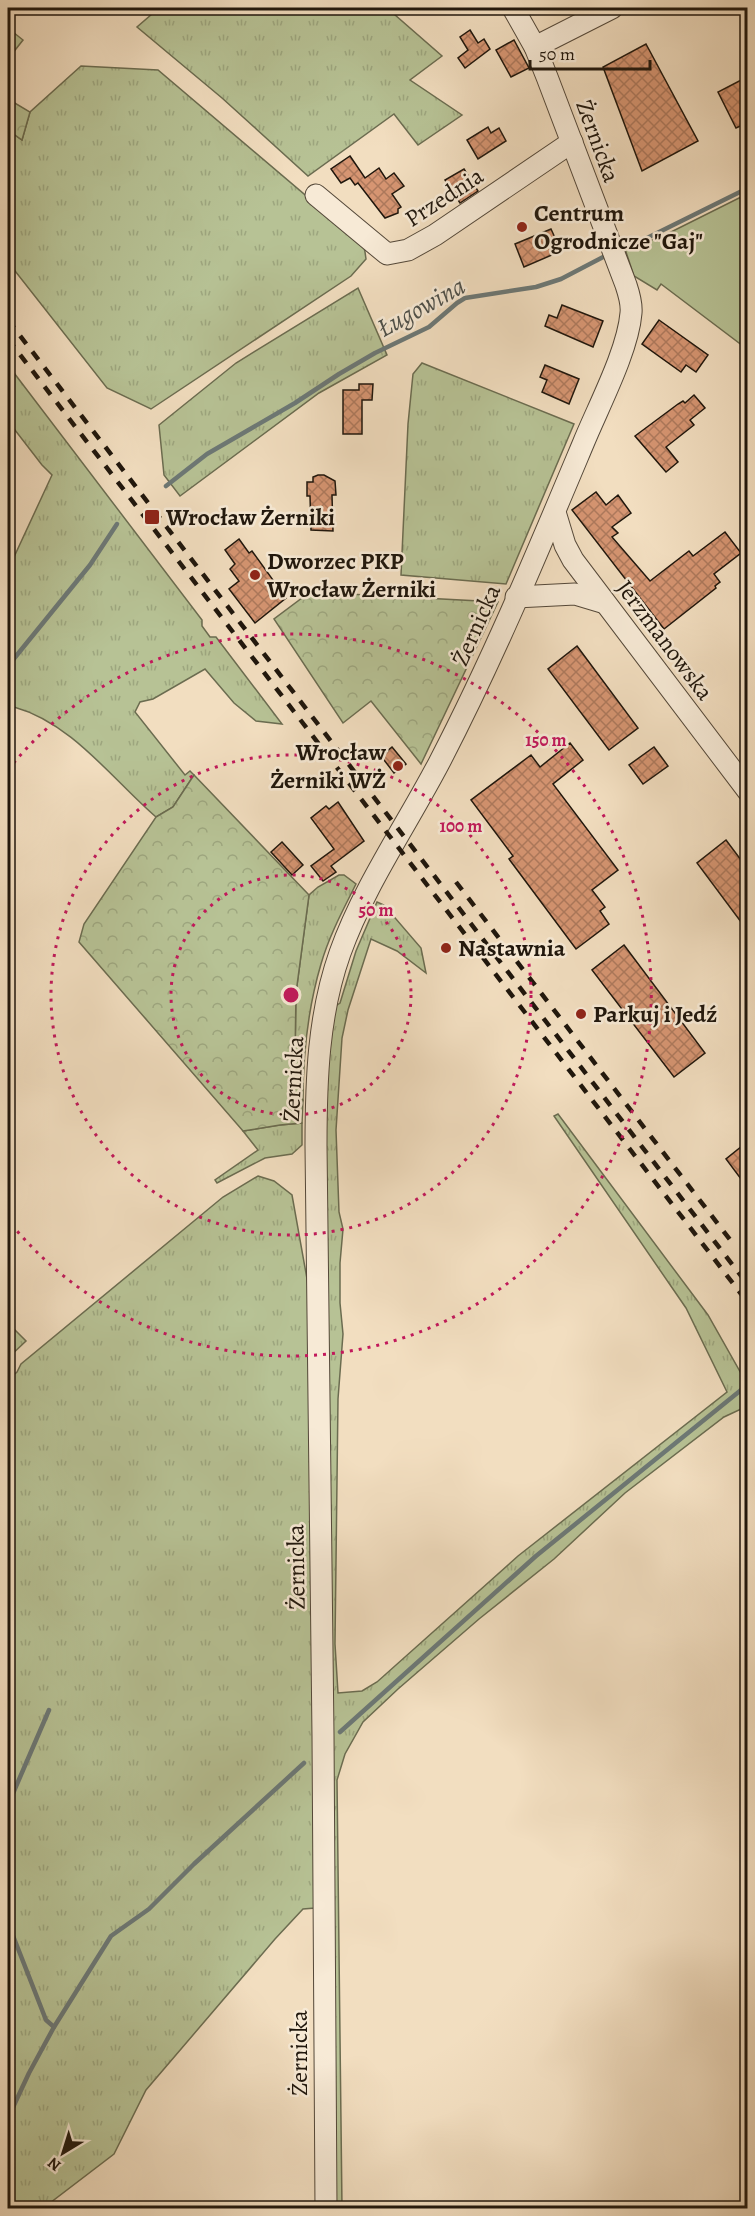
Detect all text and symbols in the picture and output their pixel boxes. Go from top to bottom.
scale bar [530,33,650,71]
text: 50 m [539,42,575,66]
street label: Żernicka [568,95,628,188]
street label: Przednia [398,159,490,234]
place label: Centrum Ogrodnicze "Gaj" [534,197,703,257]
marker: Centrum Ogrodnicze "Gaj" [515,220,529,234]
water label: Ługowina [371,269,471,345]
place label: Wrocław Żerniki [165,501,335,533]
marker: Wrocław Żerniki [143,508,161,526]
place label: Dworzec PKP Wrocław Żerniki [266,545,436,605]
marker: Dworzec PKP Wrocław Żerniki [248,568,262,582]
street label: Jerzmanowska [609,573,721,707]
street label: Żernicka [444,579,508,671]
text: 150 m [525,728,567,752]
place label: Wrocław Żerniki WŻ [270,736,386,796]
marker: Wrocław Żerniki WŻ [391,759,405,773]
text: 100 m [440,814,482,838]
text: 50 m [359,898,393,922]
place label: Nastawnia [458,932,566,964]
marker: Nastawnia [439,941,453,955]
centre of rings [281,985,301,1005]
place label: Parkuj i Jedź [593,998,717,1030]
marker: Parkuj i Jedź [574,1007,588,1021]
street label: Żernicka [275,1034,311,1123]
street label: Żernicka [279,1523,313,1610]
street label: Żernicka [283,2009,315,2096]
north arrow [33,2123,93,2183]
text: N [43,2152,66,2176]

